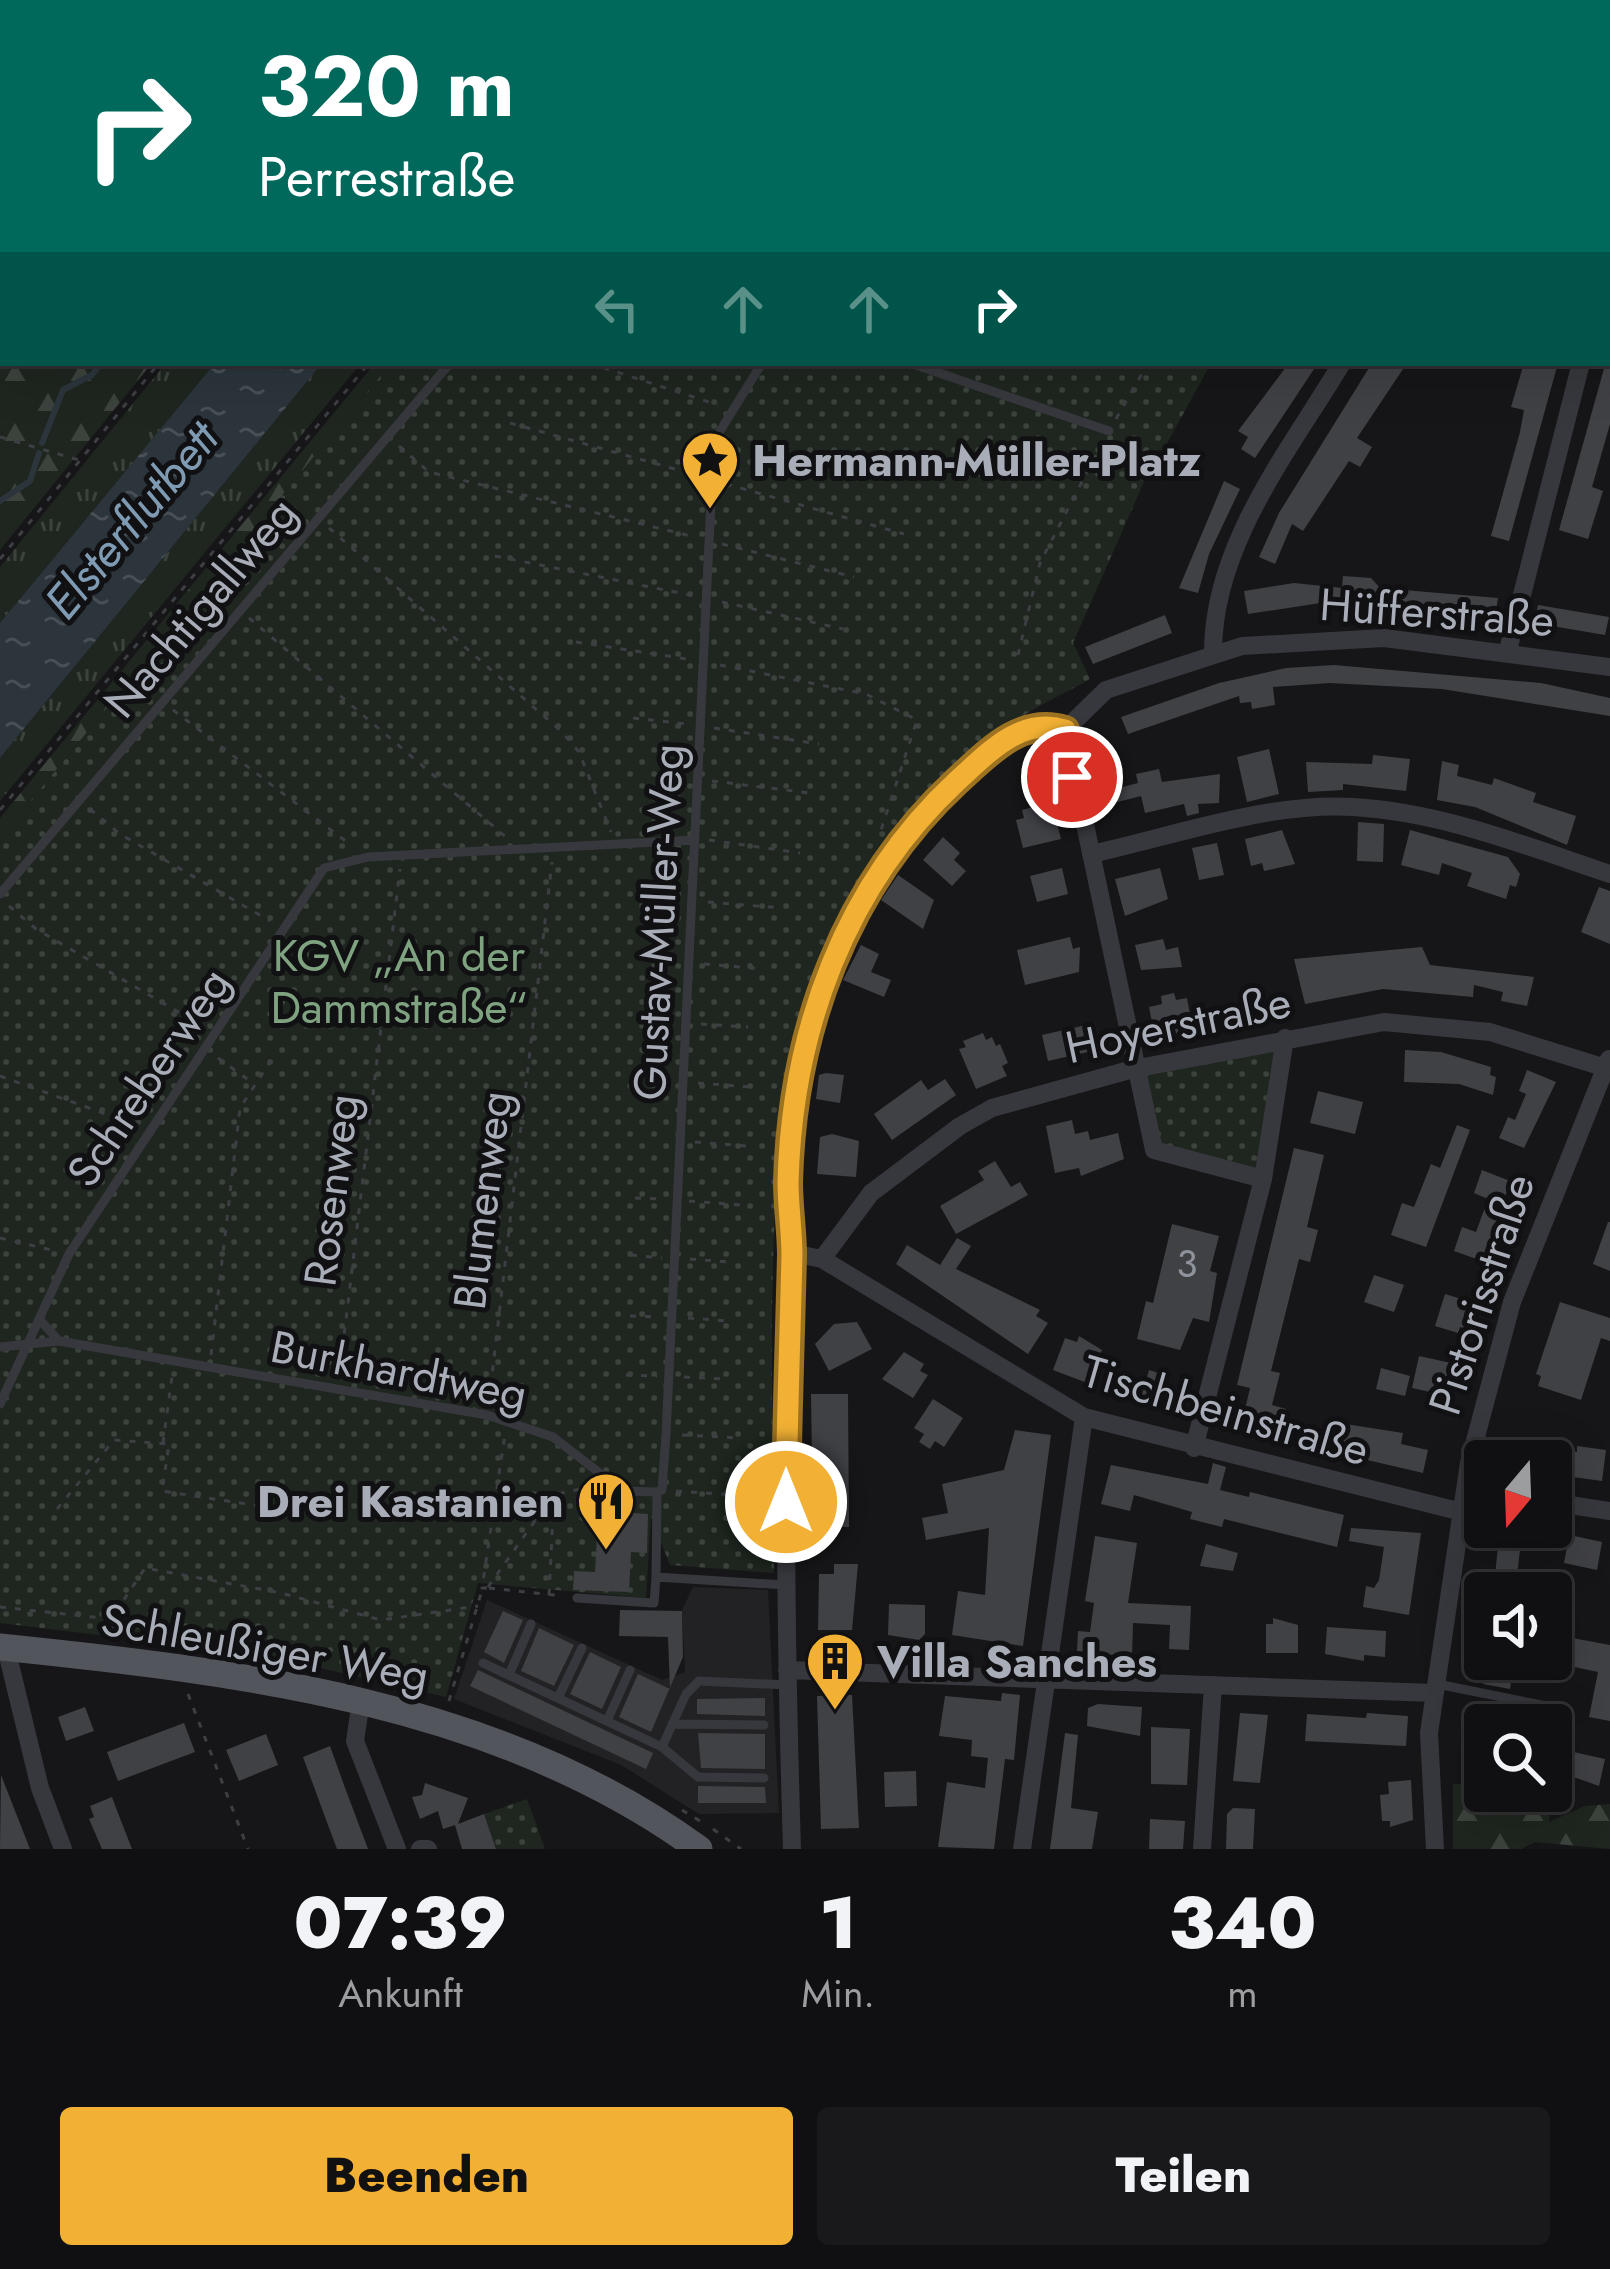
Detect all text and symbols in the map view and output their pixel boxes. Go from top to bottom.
text: 320 m [258,26,515,148]
icon: right [60,48,216,204]
text: Perrestraße [258,138,515,216]
icon: left [584,276,650,342]
icon: ahead [710,276,776,342]
icon: ahead [836,276,902,342]
icon: right [962,276,1028,342]
water label: Elsterflutbett [28,405,236,634]
place label: Hermann-Müller-Platz [752,428,1201,493]
place icon: Hermann-Müller-Platz [679,429,741,511]
street label: Nachtigallweg [88,483,312,732]
street label: Hüfferstraße [1318,572,1556,653]
pin [1021,726,1123,828]
street label: Gustav-Müller-Weg [617,742,700,1102]
icon: arrive [1039,744,1105,810]
park label: KGV „An der Dammstraße“ [270,923,528,1040]
street label: Schreberweg [51,955,246,1200]
street label: Hoyerstraße [1060,969,1297,1080]
street label: Blumenweg [437,1087,528,1313]
street label: Rosenweg [287,1090,376,1290]
street label: Pistorisstraße [1412,1165,1551,1423]
house number: 3 [1176,1235,1198,1292]
street label: Burkhardtweg [265,1314,533,1427]
street label: Tischbeinstraße [1075,1339,1376,1482]
position arrow [723,1439,849,1565]
north arrow [1464,1440,1572,1548]
map controls [1464,1440,1572,1812]
place label: Drei Kastanien [257,1469,564,1534]
restaurant icon: Drei Kastanien [575,1470,637,1552]
button: sound [1464,1572,1572,1680]
street label: Schleußiger Weg [96,1587,434,1708]
place label: Villa Sanches [876,1629,1157,1694]
building icon: Villa Sanches [804,1630,866,1712]
button: search [1464,1704,1572,1812]
text: 07:39 [293,1871,508,1975]
text: 1 [819,1871,857,1975]
text: 340 [1169,1871,1317,1975]
text: Ankunft [338,1965,463,2022]
text: Min. [801,1965,875,2022]
text: m [1227,1965,1258,2022]
button: Beenden [60,2107,793,2245]
button: Teilen [817,2107,1550,2245]

